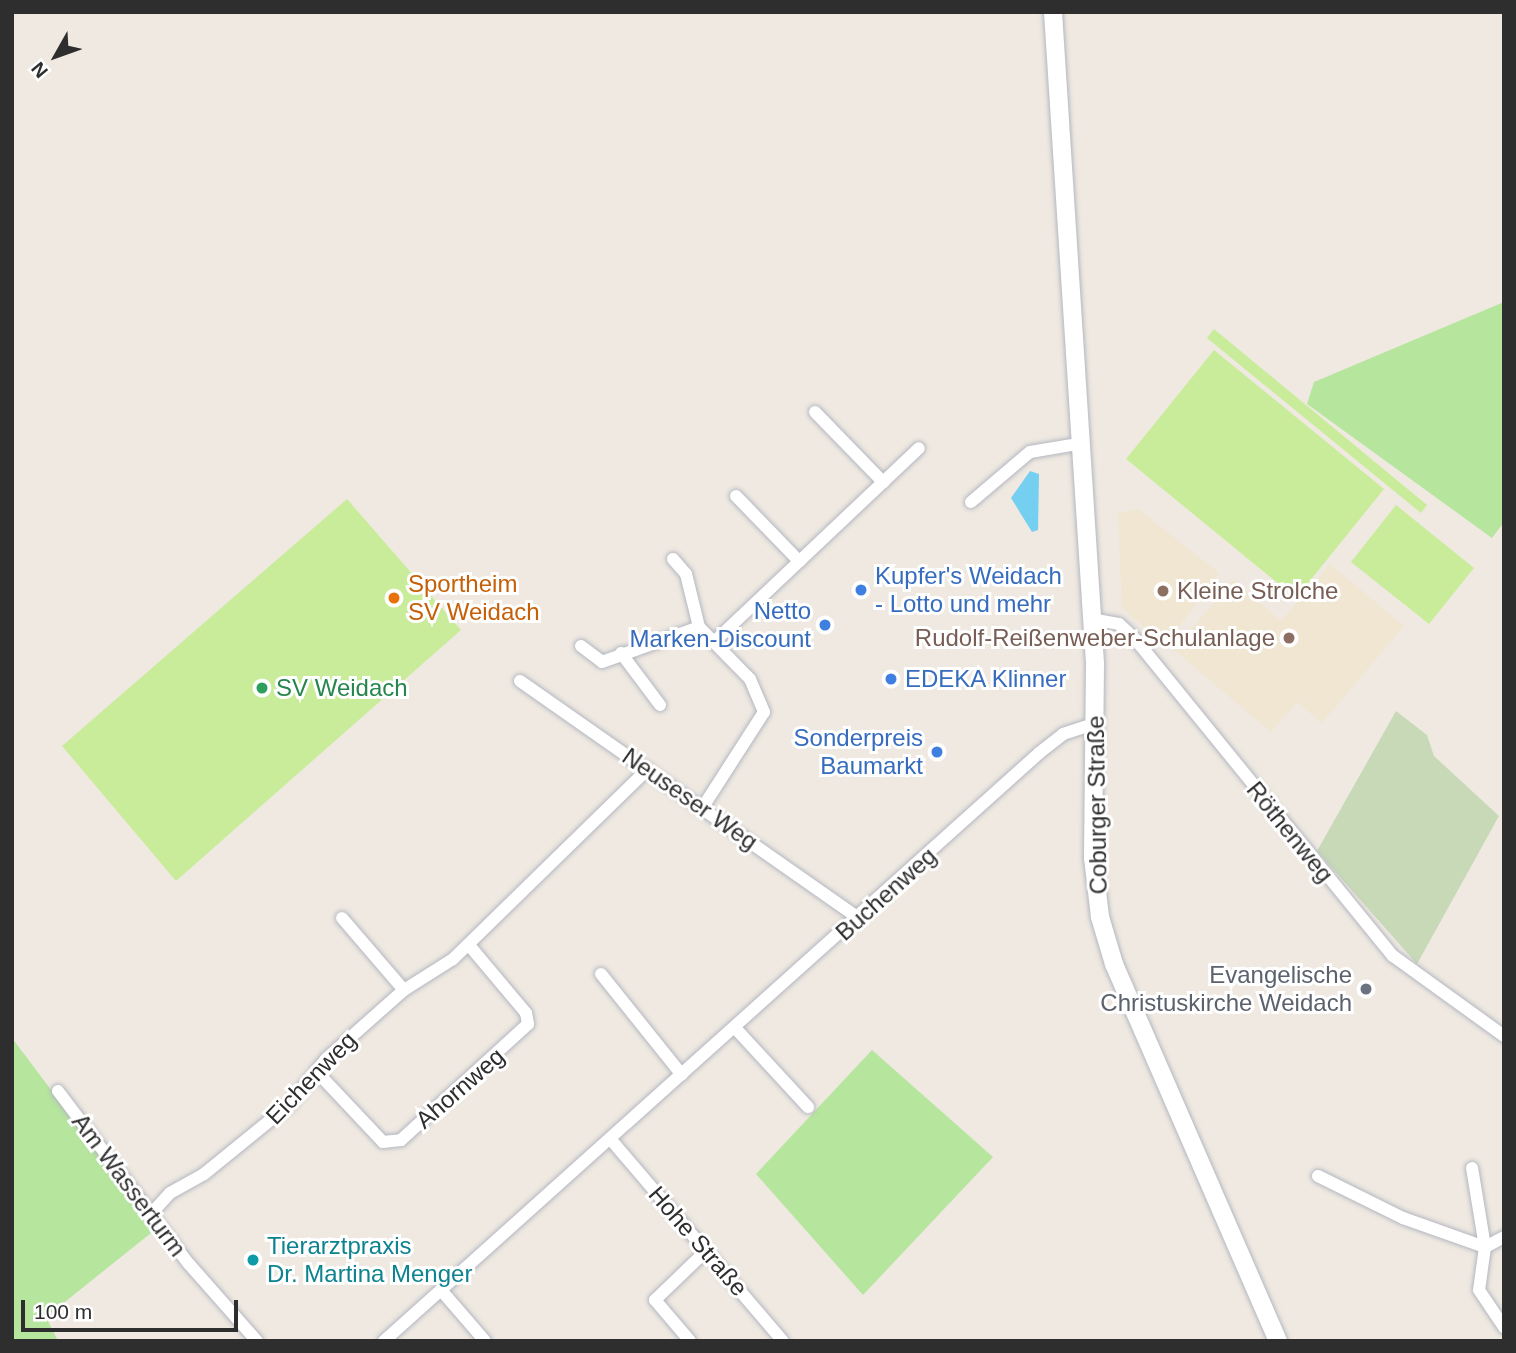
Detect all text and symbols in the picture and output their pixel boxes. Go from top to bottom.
north arrow [21,21,91,91]
text: N [27,58,52,82]
place label: Kupfer's Weidach - Lotto und mehr [875,562,1062,618]
place label: Sportheim SV Weidach [408,570,540,626]
place label: Kleine Strolche [1177,577,1338,605]
marker: Kupfer's Weidach - Lotto und mehr [853,582,869,598]
marker: Kleine Strolche [1155,583,1171,599]
marker: Sportheim SV Weidach [386,590,402,606]
place label: Netto Marken-Discount [630,597,811,653]
marker: Netto Marken-Discount [817,617,833,633]
place label: Rudolf-Reißenweber-Schulanlage [915,624,1275,652]
marker: Rudolf-Reißenweber-Schulanlage [1281,630,1297,646]
place label: EDEKA Klinner [905,665,1068,693]
marker: EDEKA Klinner [883,671,899,687]
place label: SV Weidach [276,674,408,702]
marker: SV Weidach [254,680,270,696]
street label: Coburger Straße [1081,715,1113,895]
place label: Sonderpreis Baumarkt [794,724,923,780]
street label: Neuseser Weg [617,742,763,856]
marker: Sonderpreis Baumarkt [929,744,945,760]
street label: Röthenweg [1241,776,1339,888]
street label: Buchenweg [830,841,942,947]
place label: Evangelische Christuskirche Weidach [1100,961,1352,1017]
marker: Evangelische Christuskirche Weidach [1358,981,1374,997]
street label: Eichenweg [260,1026,362,1130]
street label: Ahornweg [410,1042,510,1134]
street label: Am Wasserturm [66,1108,192,1262]
street label: Hohe Straße [642,1180,754,1302]
place label: Tierarztpraxis Dr. Martina Menger [267,1232,472,1288]
marker: Tierarztpraxis Dr. Martina Menger [245,1252,261,1268]
scale bar [24,1286,242,1330]
text: 100 m [34,1300,92,1323]

